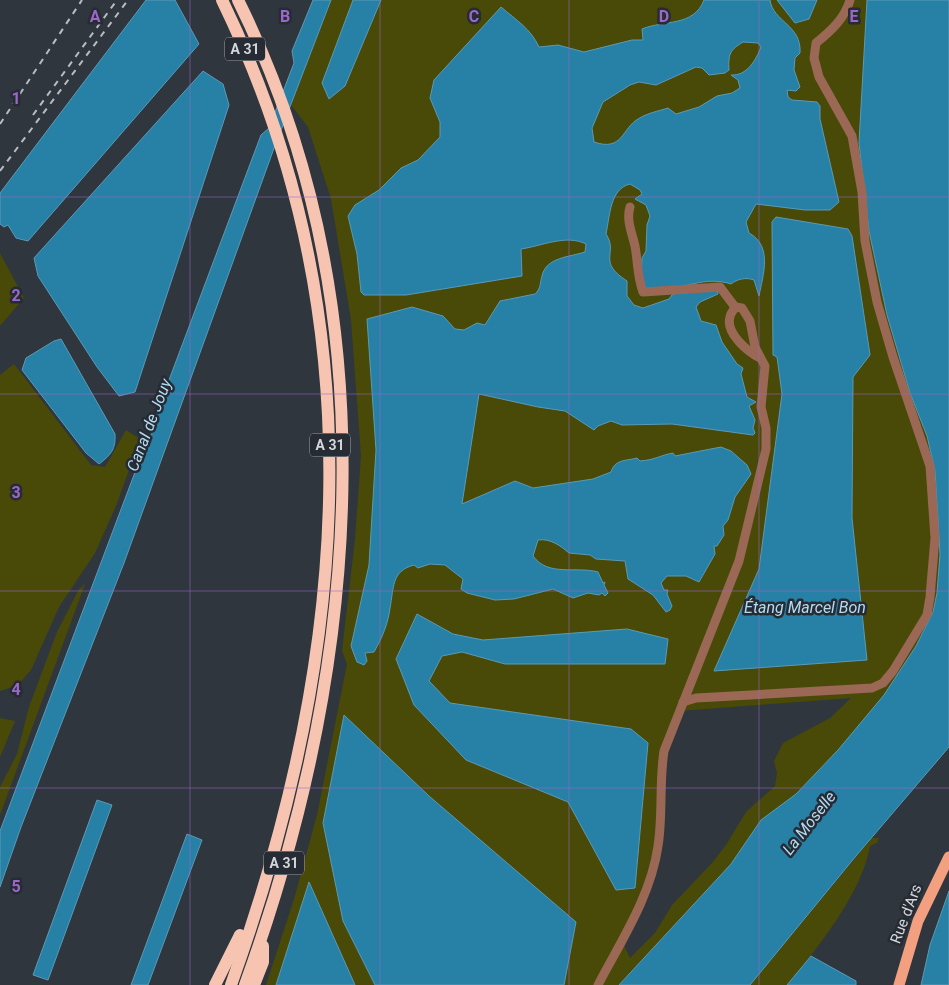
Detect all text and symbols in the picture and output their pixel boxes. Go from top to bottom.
text: A [90,7,101,26]
text: B [280,7,290,26]
text: C [469,7,479,26]
text: D [659,7,669,26]
text: E [850,7,859,26]
road number: A 31 [225,38,265,61]
text: 1 [11,89,21,108]
text: 2 [11,286,21,305]
water label: Canal de Jouy [123,375,176,474]
road number: A 31 [310,434,350,456]
text: 3 [11,483,21,502]
water label: Étang Marcel Bon [744,598,866,617]
text: 4 [11,680,21,699]
water label: La Moselle [778,788,840,858]
road number: A 31 [264,851,304,874]
text: 5 [11,877,21,896]
street label: Rue d'Ars [886,882,926,946]

